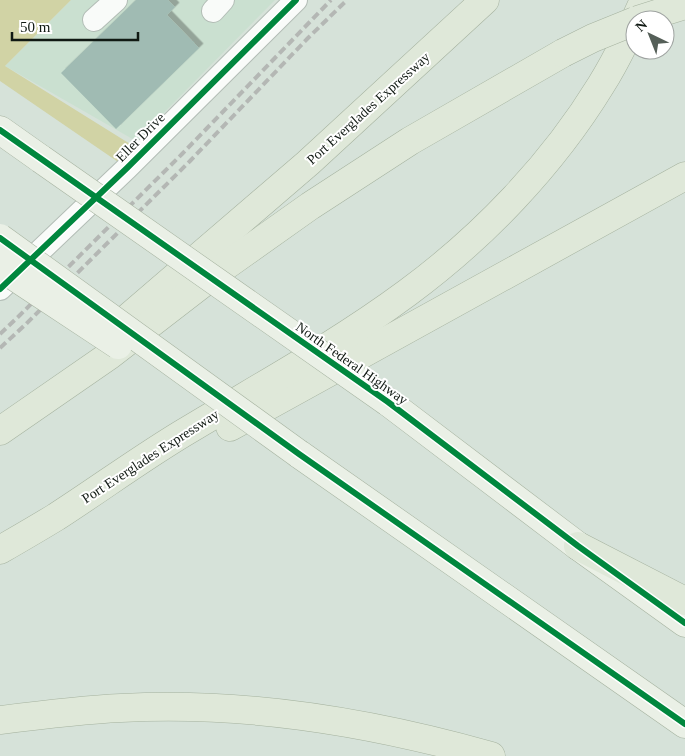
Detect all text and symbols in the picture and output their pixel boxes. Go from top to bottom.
scale bar [12,10,139,42]
north arrow [625,10,675,60]
text: N [633,17,650,35]
text: 50 m [20,19,51,35]
street label: Port Everglades Expressway [304,49,433,167]
street label: Eller Drive [113,110,168,165]
street label: North Federal Highway [293,319,410,408]
street label: Port Everglades Expressway [79,407,221,506]

